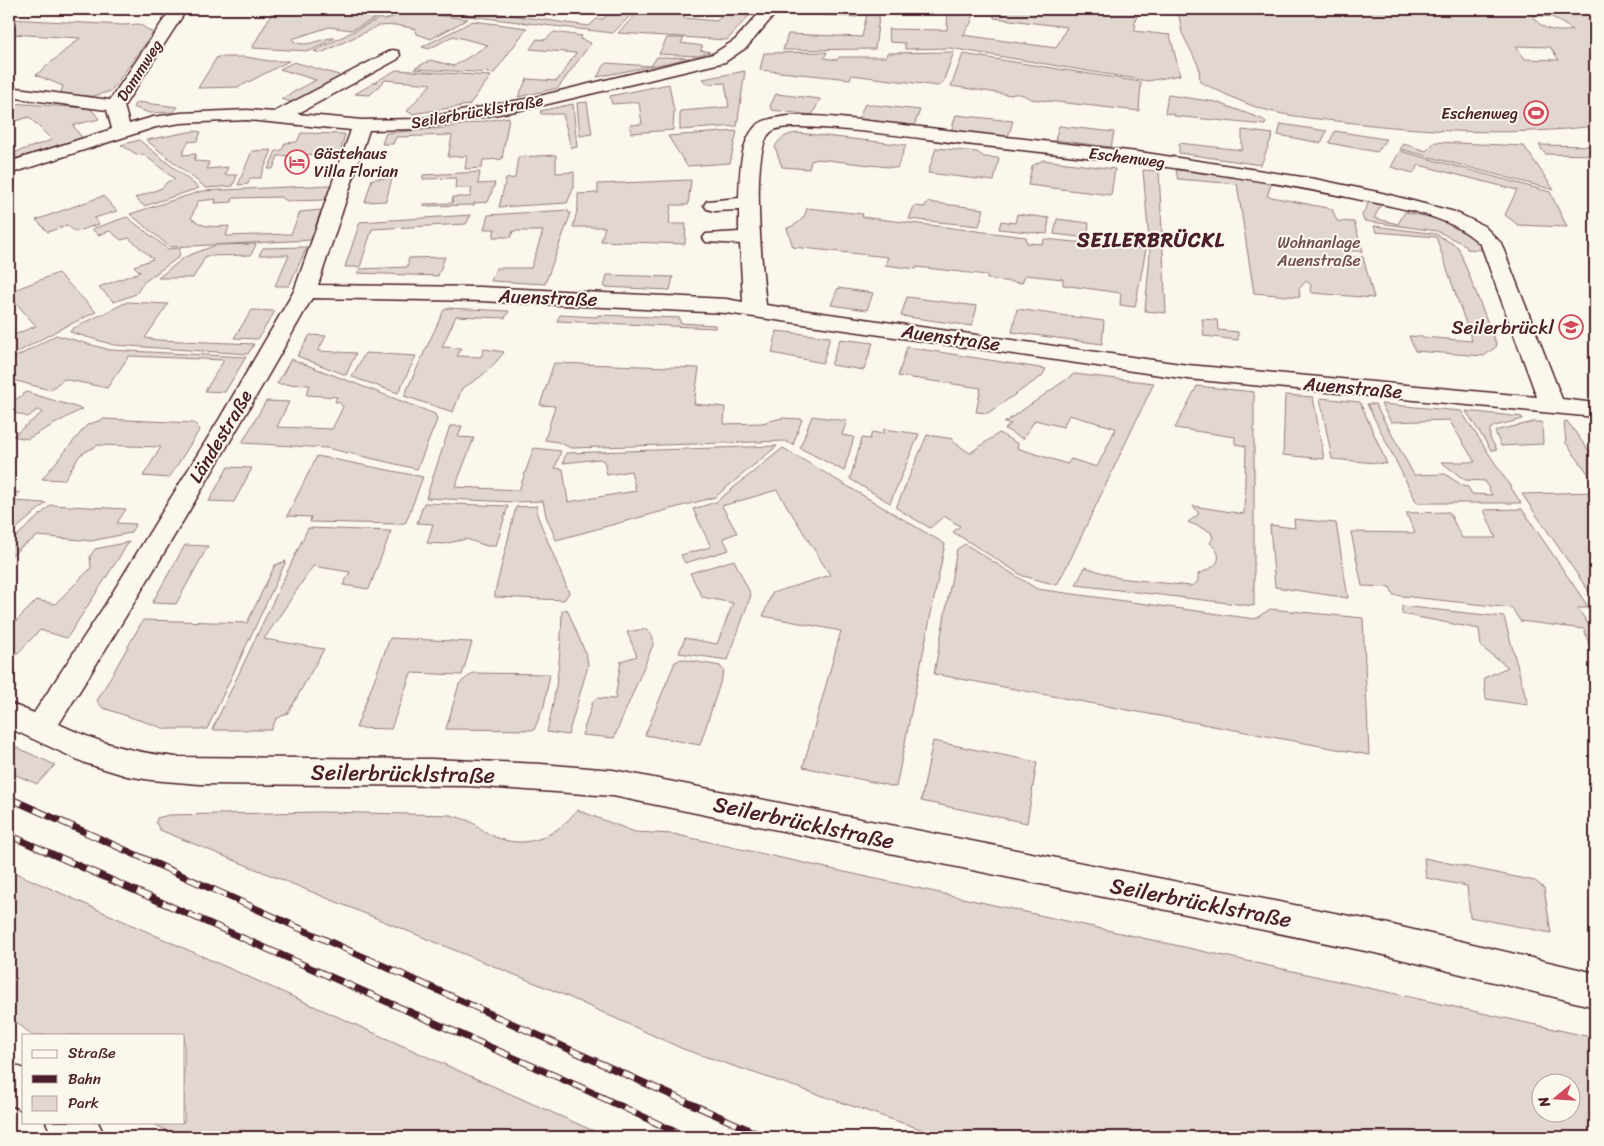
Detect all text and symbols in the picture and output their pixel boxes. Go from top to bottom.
street label: Dammweg [108,33,171,107]
street label: Seilerbrücklstraße [409,86,546,137]
place label: Eschenweg [1441,99,1518,128]
sports icon: Eschenweg [1523,100,1549,126]
street label: Eschenweg [1087,138,1167,177]
place label: Gästehaus Villa Florian [314,139,398,186]
hotel icon: Gästehaus Villa Florian [284,149,310,175]
district label: SEILERBRÜCKL [1076,223,1225,258]
park label: Wohnanlage Auenstraße [1276,228,1361,275]
street label: Auenstraße [497,279,598,316]
place label: Seilerbrückl [1452,311,1555,344]
street label: Auenstraße [898,314,1003,361]
school or university icon: Seilerbrückl [1558,314,1584,340]
street label: Auenstraße [1301,367,1404,408]
street label: Ländestraße [179,383,261,489]
street label: Seilerbrücklstraße [311,752,495,795]
street label: Seilerbrücklstraße [710,784,898,861]
street label: Seilerbrücklstraße [1107,866,1295,939]
legend [22,1034,185,1124]
text: Straße [68,1040,116,1066]
text: Bahn [68,1066,101,1092]
north arrow [1532,1074,1582,1124]
text: Park [68,1090,99,1116]
text: N [1531,1093,1558,1111]

